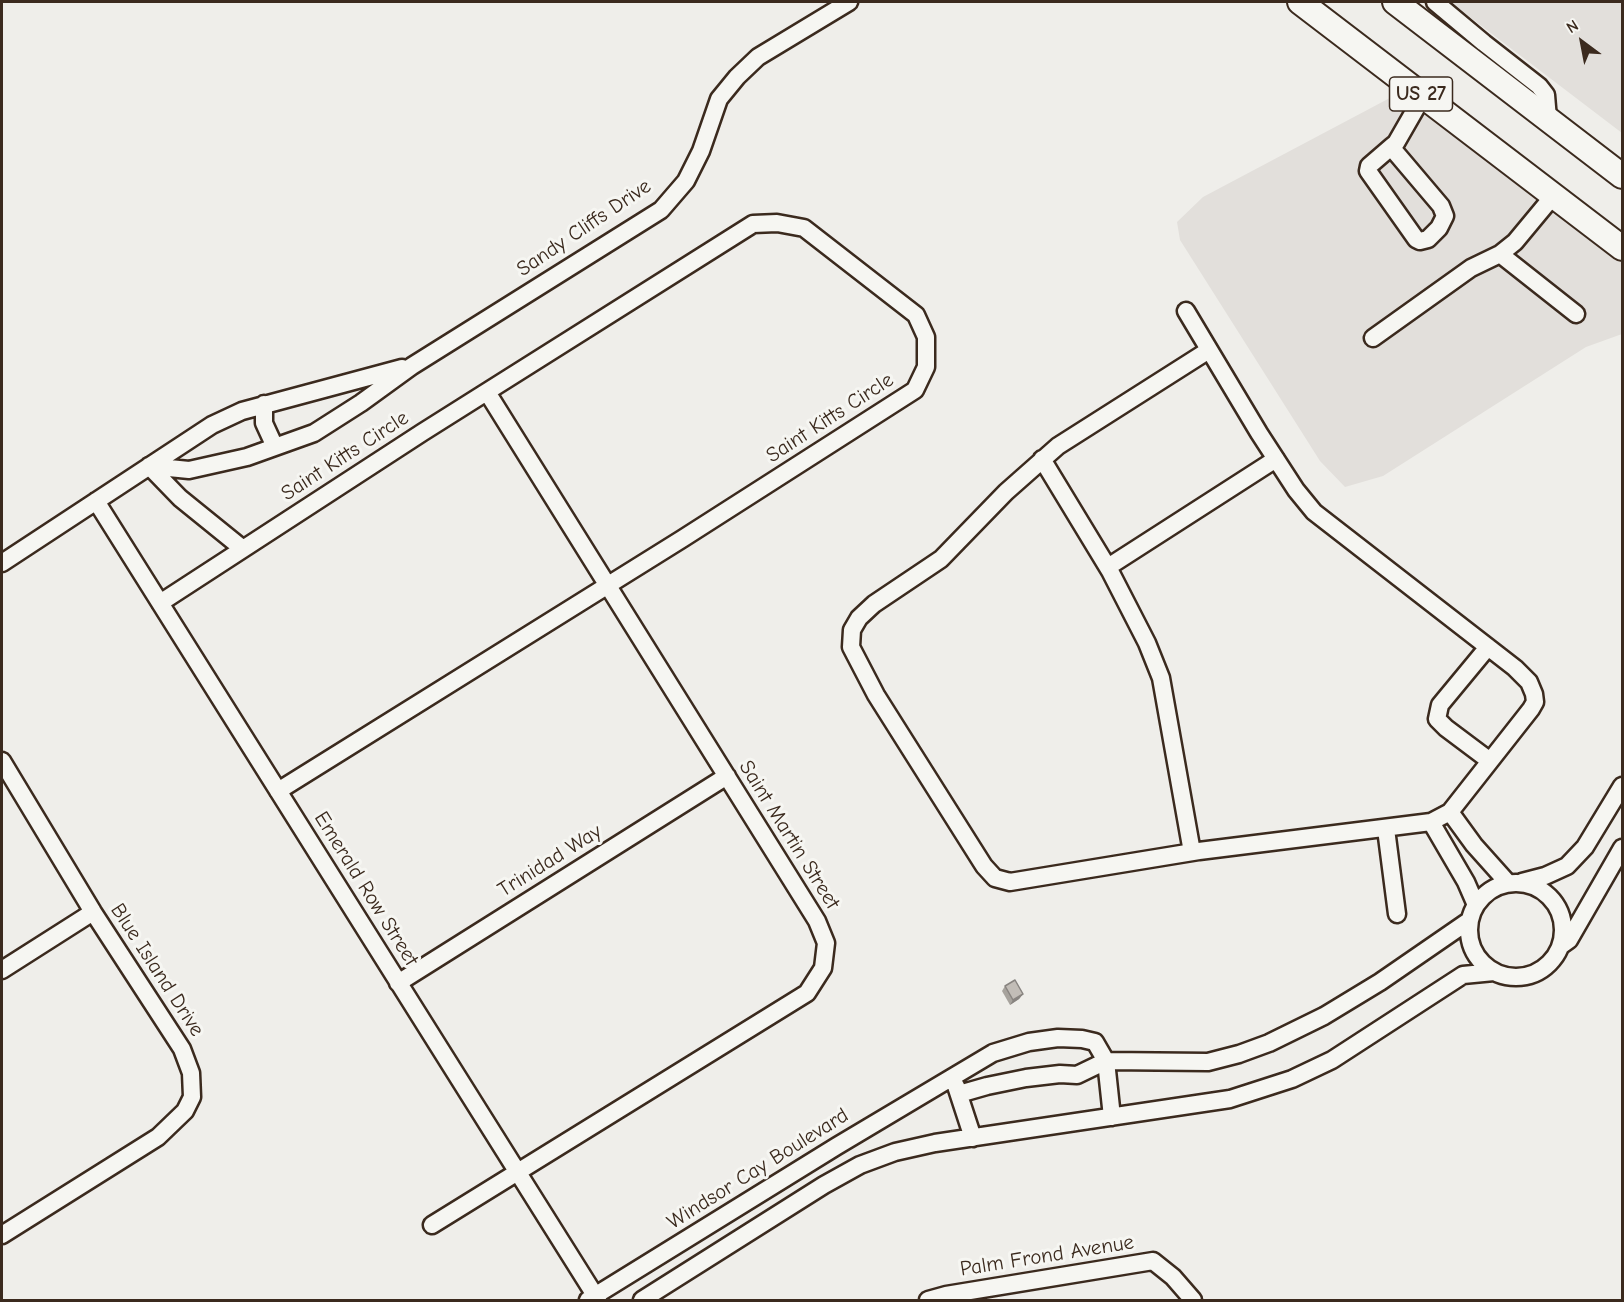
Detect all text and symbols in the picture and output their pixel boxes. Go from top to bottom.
north arrow [1552,12,1612,72]
text: N [1563,16,1582,37]
road number: US 27 [1390,77,1452,111]
street label: Sandy Cliffs Drive [512,174,656,282]
street label: Saint Kitts Circle [762,367,898,469]
street label: Saint Kitts Circle [277,405,413,507]
street label: Saint Martin Street [733,756,845,914]
street label: Emerald Row Street [308,807,424,971]
street label: Trinidad Way [493,819,607,903]
street label: Blue Island Drive [105,899,209,1041]
street label: Windsor Cay Boulevard [663,1103,853,1235]
street label: Palm Frond Avenue [958,1230,1136,1282]

